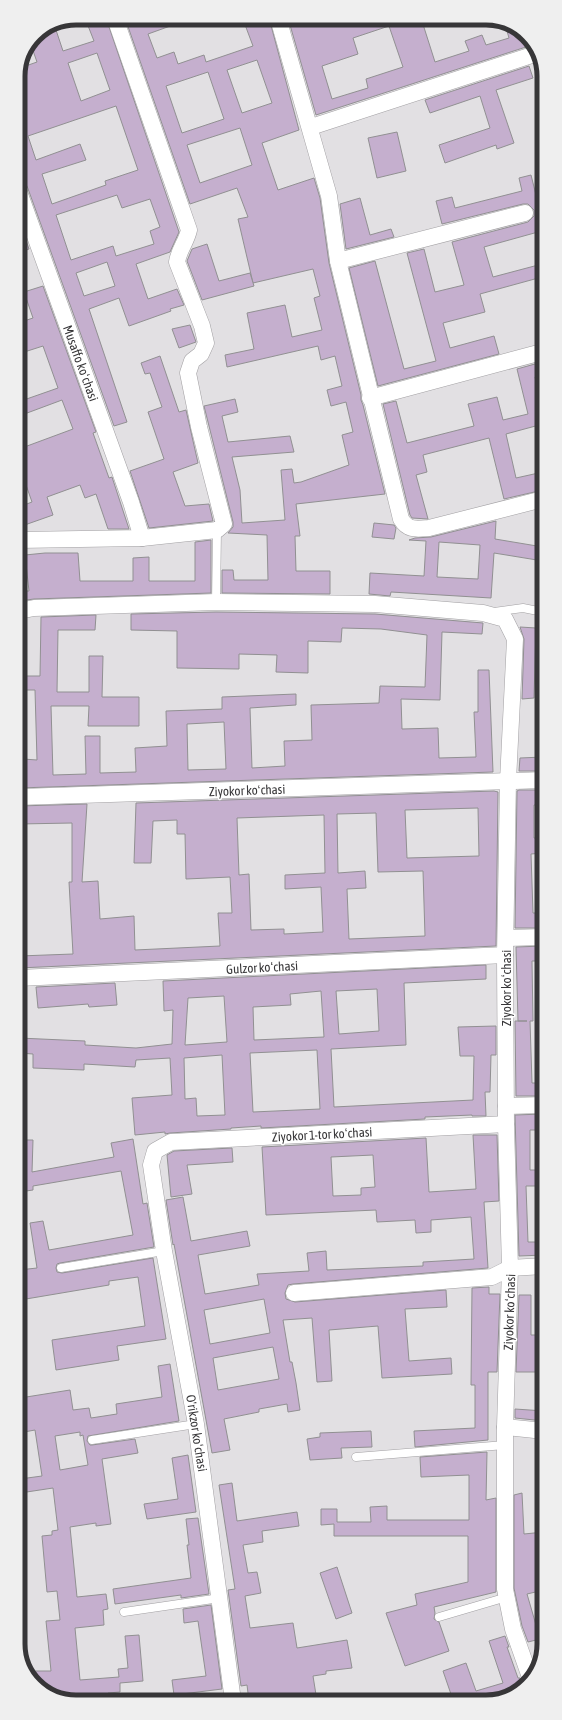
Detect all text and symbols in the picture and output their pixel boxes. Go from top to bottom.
street label: Musaffo koʻchasi [60,323,101,403]
street label: Ziyokor koʻchasi [208,782,286,799]
street label: Ziyokor koʻchasi [499,950,514,1026]
street label: Gulzor koʻchasi [226,958,298,977]
street label: Ziyokor 1-tor koʻchasi [271,1124,373,1145]
street label: Ziyokor koʻchasi [501,1273,518,1351]
street label: O'rikzor koʻchasi [183,1394,210,1473]

